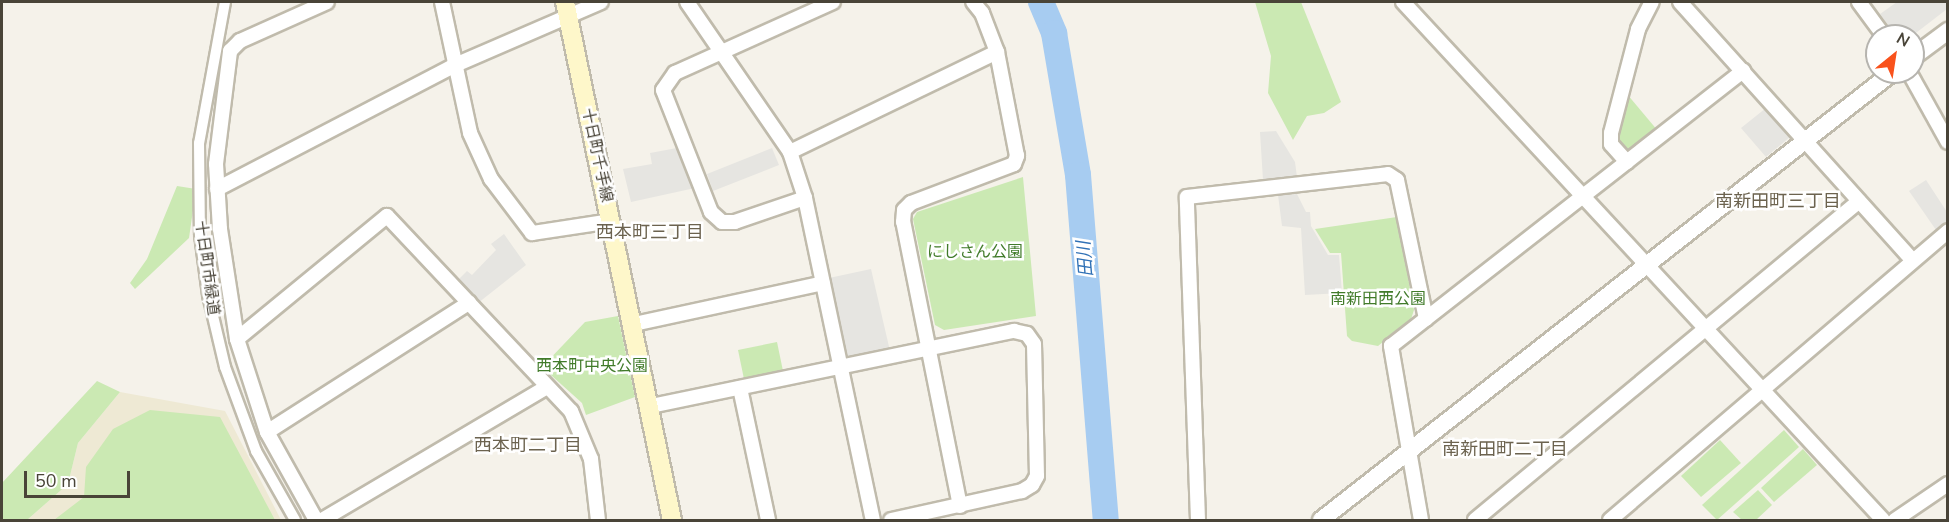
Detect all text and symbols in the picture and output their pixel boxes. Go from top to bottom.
north arrow [1865,24,1925,84]
text: N [1892,28,1914,53]
street label: 十日町千手線 [578,106,616,204]
district label: 南新田町三丁目 [1715,190,1841,212]
street label: 十日町市緑道 [191,219,223,317]
district label: 西本町三丁目 [596,221,704,243]
water label: 田川 [1073,240,1097,278]
park label: にしさん公園 [927,242,1023,262]
park label: 南新田西公園 [1330,289,1426,309]
park label: 西本町中央公園 [536,356,648,376]
district label: 西本町二丁目 [474,434,582,456]
district label: 南新田町二丁目 [1442,438,1568,460]
scale bar [27,459,134,497]
text: 50 m [35,469,77,493]

